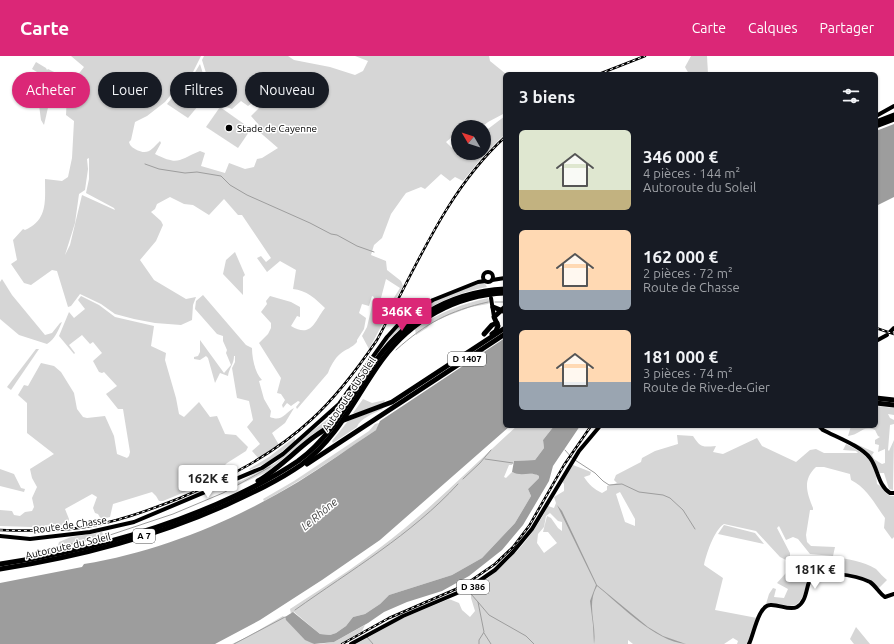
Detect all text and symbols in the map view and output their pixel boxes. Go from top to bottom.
text: Carte [20,17,69,39]
text: Carte [692,20,726,36]
text: Calques [748,20,797,36]
text: Partager [819,20,874,36]
chip: Acheter [12,72,90,108]
chip: Louer [98,72,162,108]
chip: Filtres [170,72,237,108]
chip: Nouveau [245,72,329,108]
icon: filters [840,85,862,107]
text: 3 biens [519,87,575,106]
north arrow [451,120,491,160]
map controls [451,120,491,160]
marker: Stade de Cayenne [224,123,234,133]
place label: Stade de Cayenne [237,123,317,134]
icon: home [551,146,599,194]
text: 346 000 € [643,147,718,166]
text: 4 pièces · 144 m² [643,166,740,180]
text: Autoroute du Soleil [643,180,756,194]
icon: home [551,246,599,294]
text: 162 000 € [643,247,718,266]
text: 2 pièces · 72 m² [643,266,733,280]
text: Route de Chasse [643,280,740,294]
pin: 346K € [369,298,435,332]
text: 346K € [381,304,423,318]
icon: home [551,346,599,394]
text: 181 000 € [643,347,718,366]
road number: D 1407 [448,352,486,366]
street label: Autoroute du Soleil [320,354,378,433]
text: 3 pièces · 74 m² [643,366,733,380]
text: Route de Rive-de-Gier [643,380,770,394]
pin: 162K € [175,465,241,499]
text: 162K € [187,471,229,485]
water label: Le Rhône [298,495,340,533]
street label: Route de Chasse [32,514,108,536]
road number: A 7 [133,529,155,543]
street label: Autoroute du Soleil [24,531,112,561]
pin: 181K € [782,556,848,590]
text: 181K € [794,562,836,576]
road number: D 386 [457,580,489,594]

